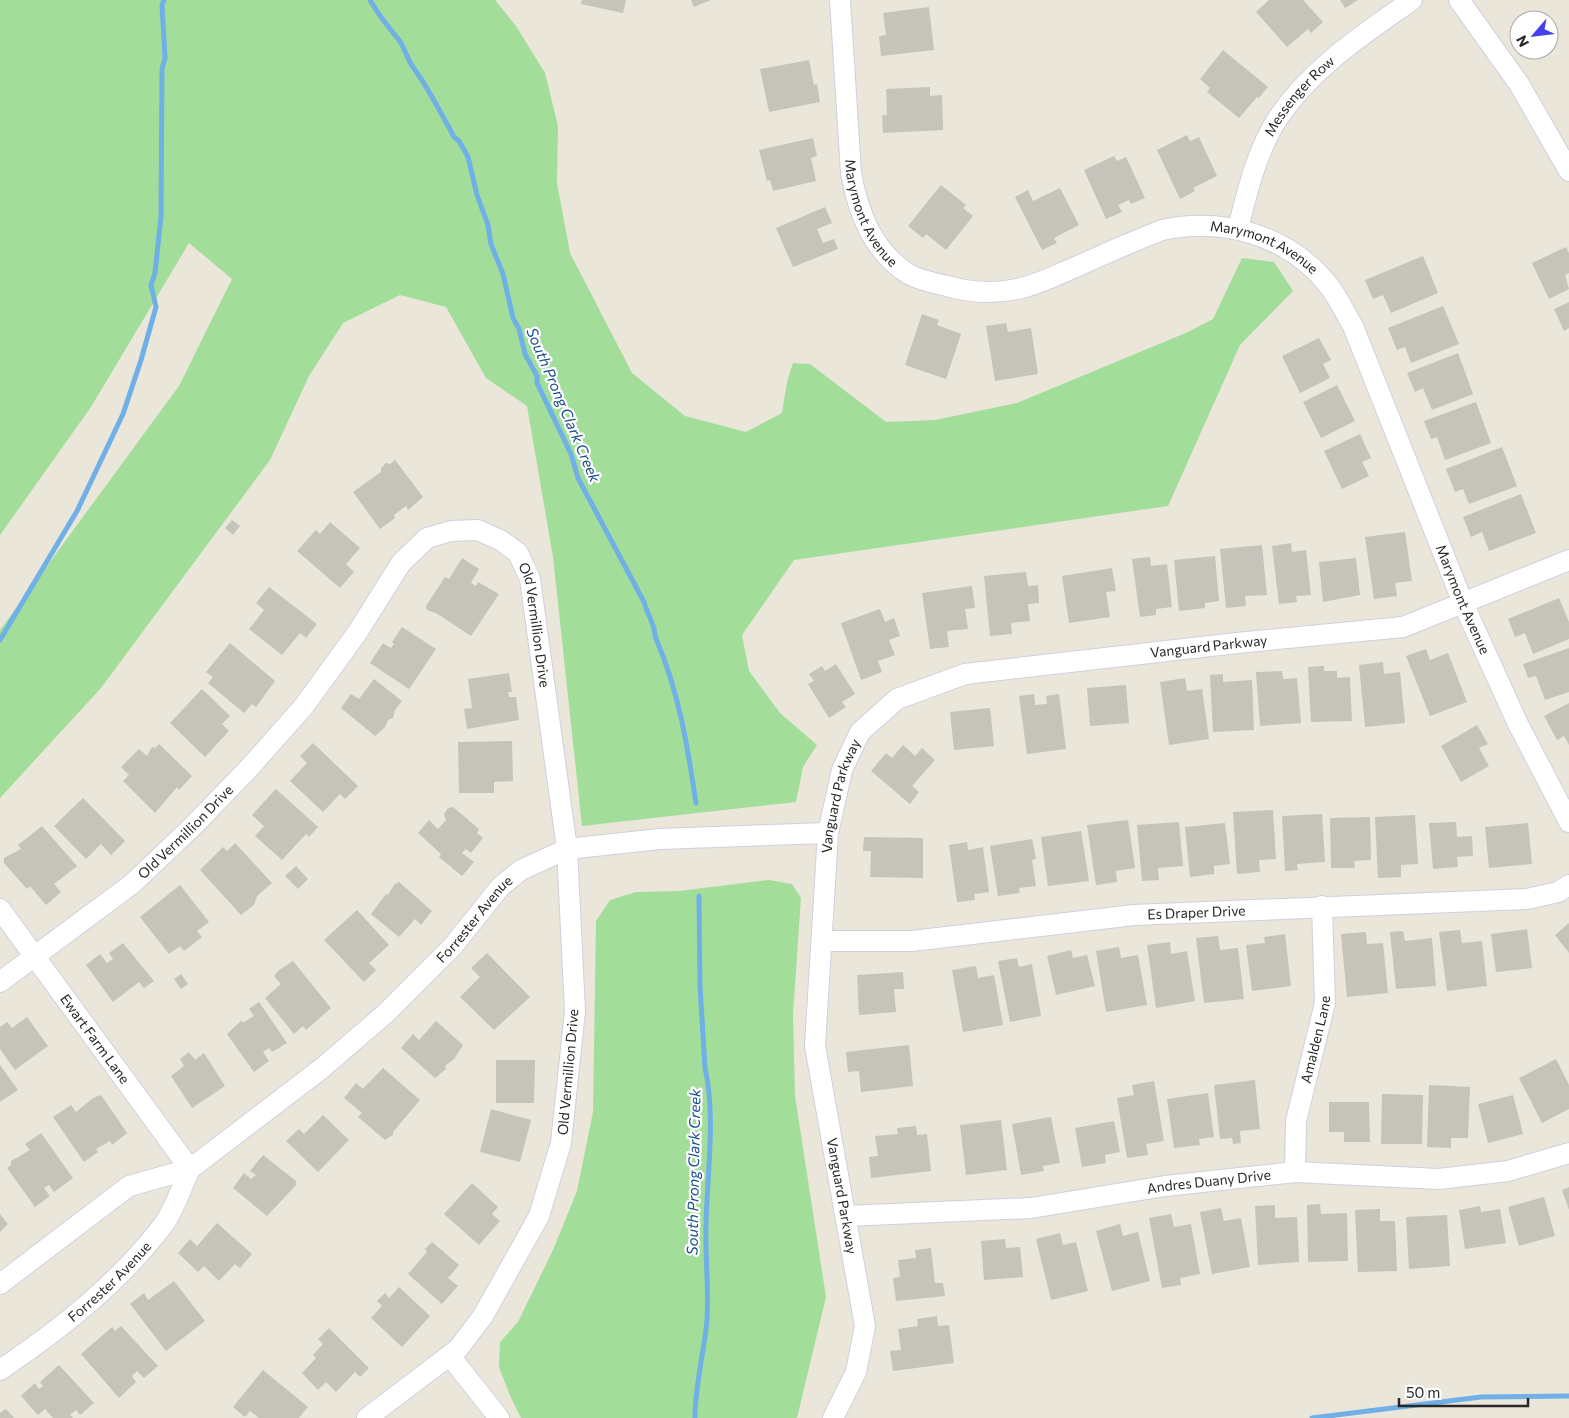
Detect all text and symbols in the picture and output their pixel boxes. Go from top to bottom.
north arrow [1509,10,1559,60]
text: N [1512,33,1532,50]
street label: Messenger Row [1260,52,1338,139]
street label: Marymont Avenue [842,158,901,270]
street label: Marymont Avenue [1210,217,1322,277]
water label: South Prong Clark Creek [523,325,605,485]
street label: Marymont Avenue [1433,542,1494,657]
street label: Old Vermillion Drive [515,559,554,688]
street label: Vanguard Parkway [1149,631,1268,661]
street label: Vanguard Parkway [818,736,863,854]
street label: Old Vermillion Drive [134,781,236,882]
street label: Forrester Avenue [432,872,515,966]
street label: Es Draper Drive [1147,901,1246,922]
street label: Ewart Farm Lane [57,991,134,1087]
street label: Amalden Lane [1297,995,1333,1085]
street label: Old Vermillion Drive [554,1008,581,1136]
water label: South Prong Clark Creek [683,1088,703,1255]
street label: Vanguard Parkway [824,1136,861,1255]
street label: Andres Duany Drive [1145,1166,1272,1197]
street label: Forrester Avenue [64,1238,154,1325]
scale bar [1399,1376,1528,1408]
text: 50 m [1406,1383,1440,1401]

